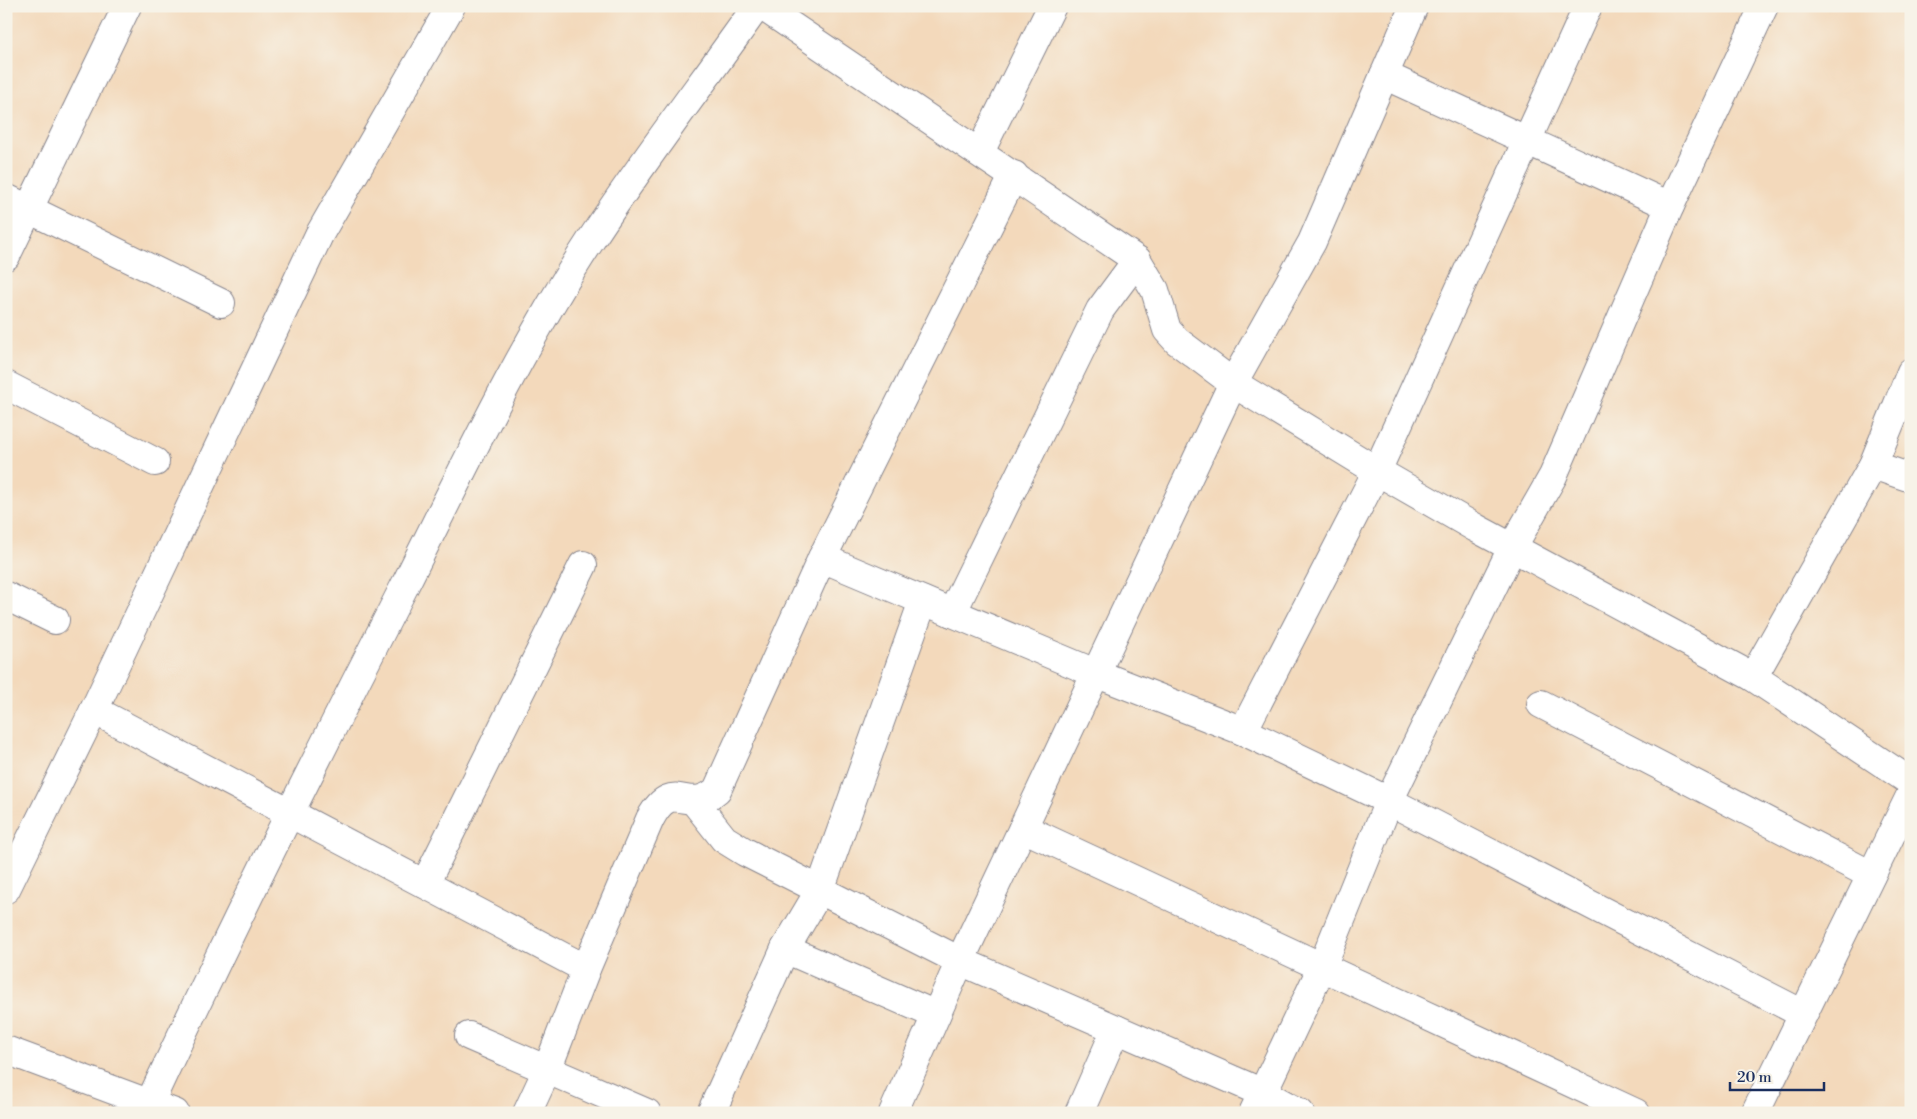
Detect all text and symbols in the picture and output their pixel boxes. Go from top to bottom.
scale bar [1730,1059,1823,1091]
text: 20 m [1737,1068,1772,1087]

